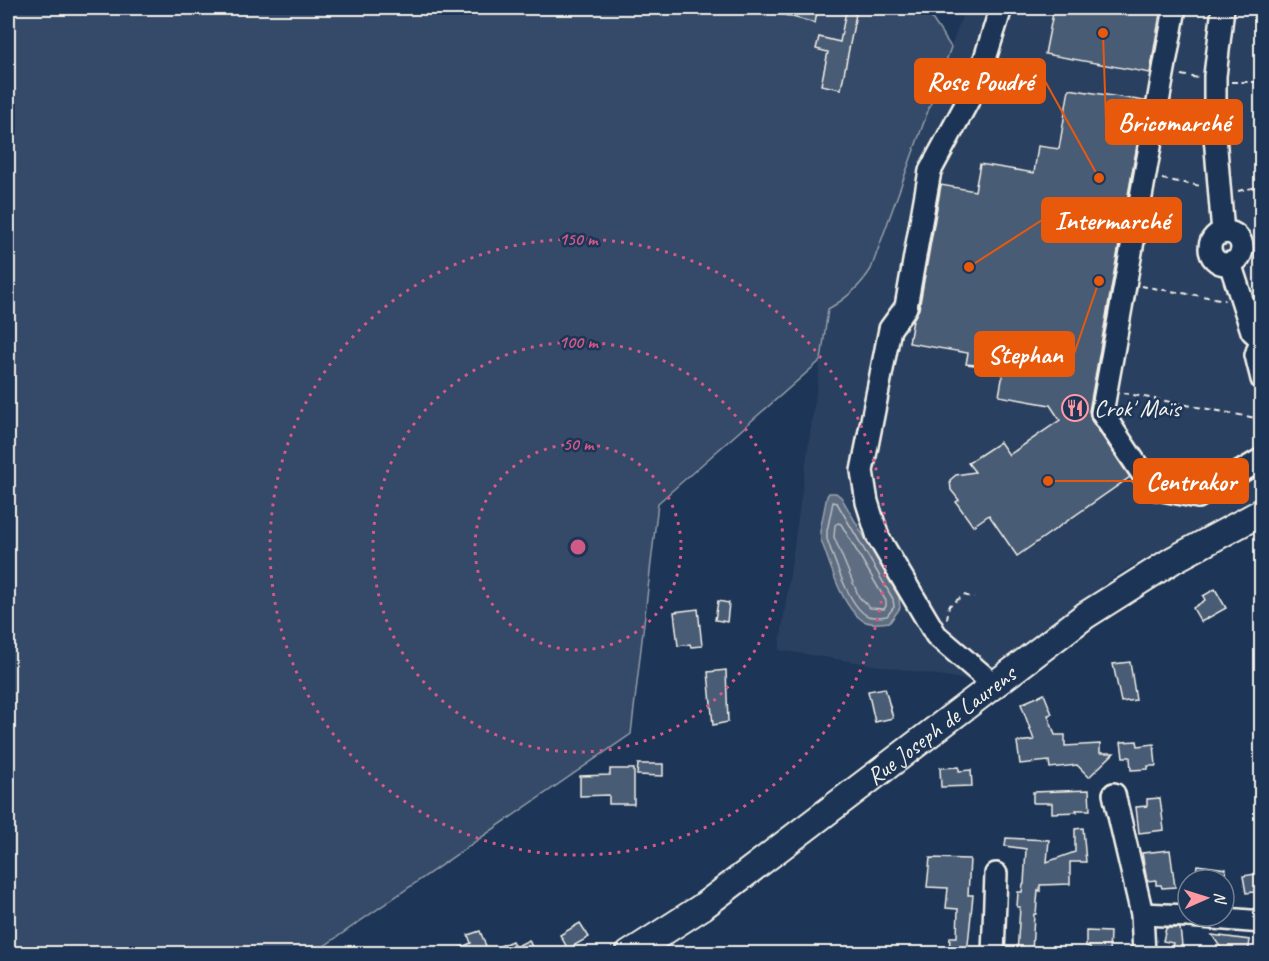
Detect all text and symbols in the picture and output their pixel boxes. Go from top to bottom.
callout: Rose Poudré [915,59,1045,103]
text: Rose Poudré [927,65,1038,98]
callout: Bricomarché [1106,100,1242,144]
text: Bricomarché [1118,106,1234,139]
callout: Intermarché [1042,198,1181,242]
text: Intermarché [1055,204,1174,237]
text: 150 m [559,228,599,250]
text: 100 m [559,331,599,353]
callout: Stephan [975,332,1074,376]
text: Stephan [987,338,1064,371]
restaurant icon: Crok' Maïs [1060,393,1090,423]
place label: Crok' Maïs [1094,393,1183,423]
text: 50 m [563,433,595,455]
callout: Centrakor [1134,459,1248,503]
text: Centrakor [1146,465,1239,498]
centre of rings [568,537,588,557]
street label: Rue Joseph de Laurens [860,657,1024,792]
north arrow [1176,868,1236,928]
text: N [1210,892,1230,906]

